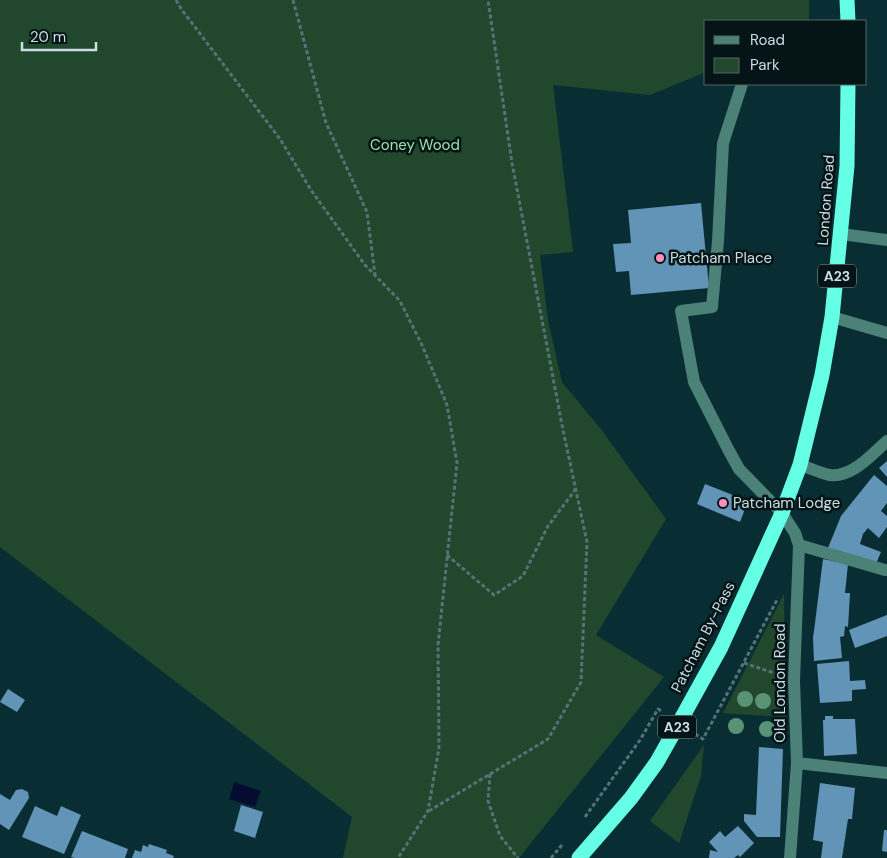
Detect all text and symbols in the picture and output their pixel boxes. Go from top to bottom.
scale bar [22,20,96,52]
legend [704,20,867,85]
text: 20 m [30,27,66,47]
text: Road [750,30,785,50]
text: Park [750,55,780,75]
park label: Coney Wood [370,135,460,155]
street label: London Road [813,154,839,246]
place label: Patcham Place [670,248,772,268]
marker: Patcham Place [654,252,666,264]
road number: A23 [818,264,856,288]
place label: Patcham Lodge [733,493,840,513]
marker: Patcham Lodge [717,497,729,509]
street label: Patcham By-Pass [666,578,740,696]
street label: Old London Road [770,623,790,743]
road number: A23 [658,716,696,739]

